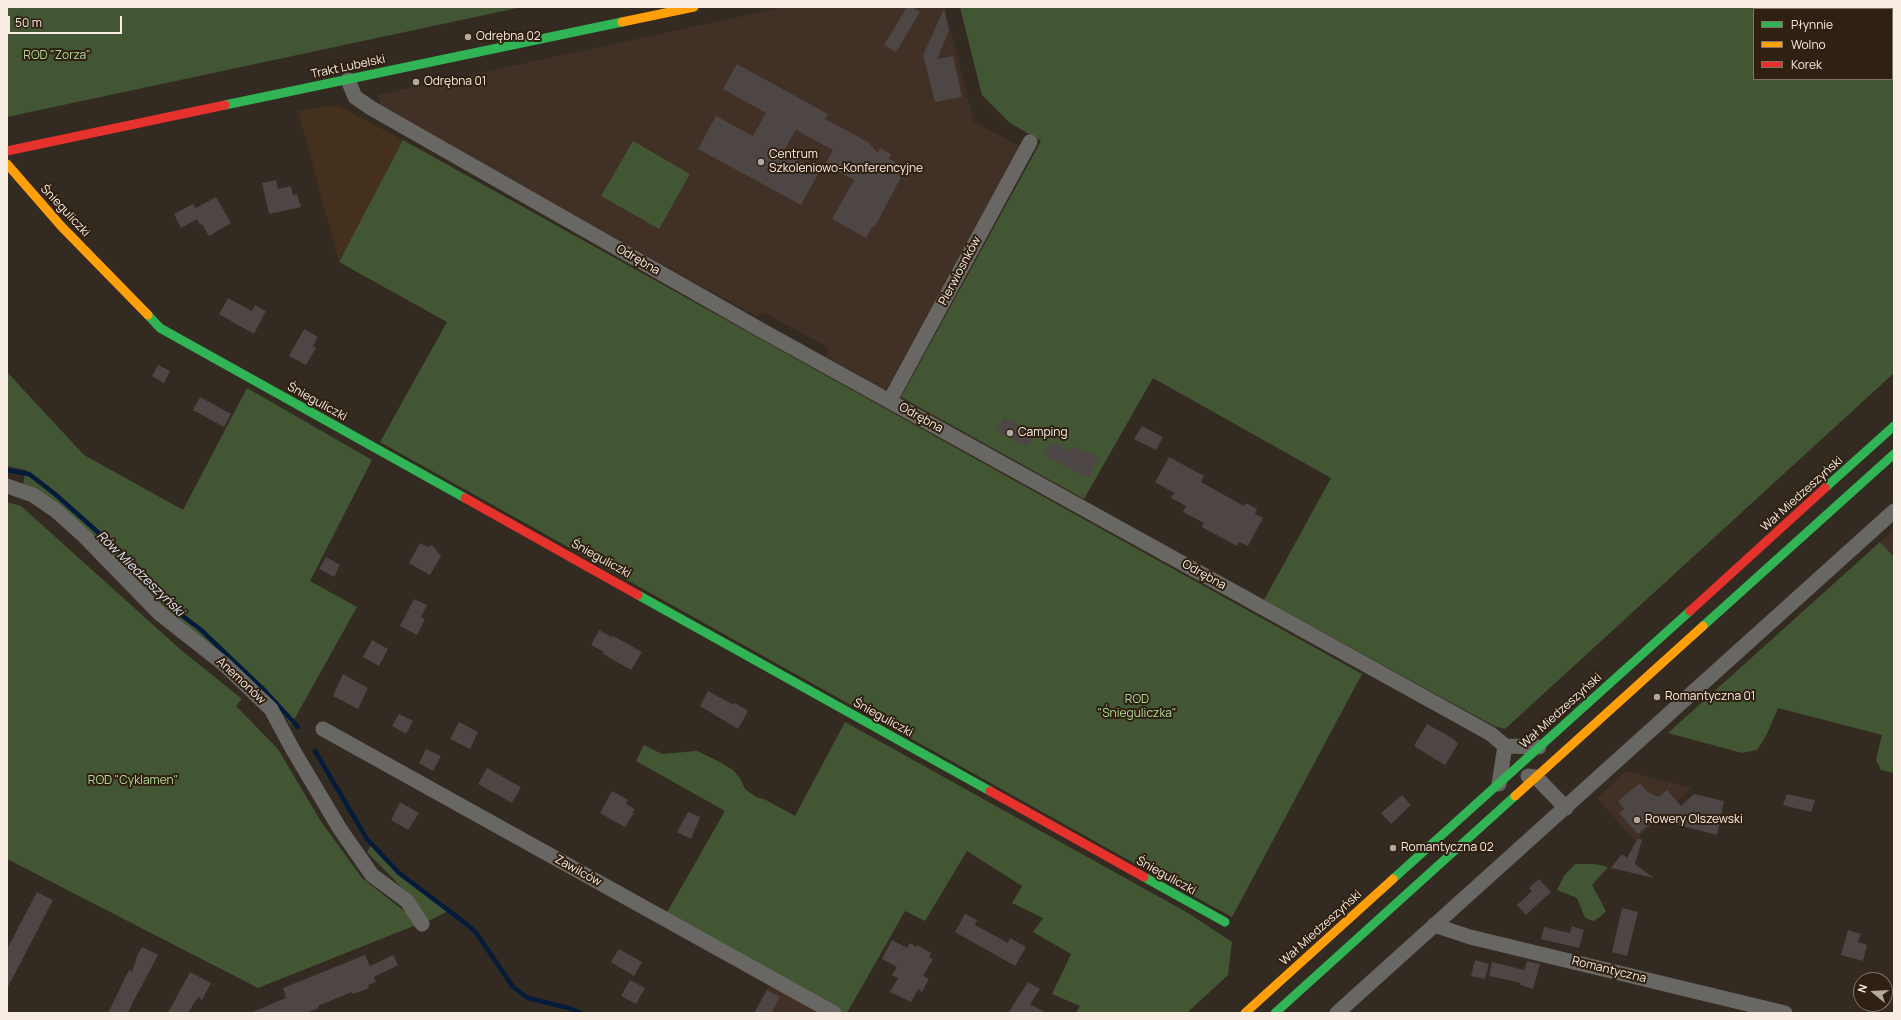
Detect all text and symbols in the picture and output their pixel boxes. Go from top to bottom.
scale bar [10,8,124,34]
legend [1753,8,1893,80]
text: 50 m [15,14,42,31]
text: Płynnie [1791,16,1833,33]
place label: Odrębna 02 [476,30,541,44]
marker: Odrębna 02 [463,32,473,42]
text: Wolno [1791,36,1826,53]
park label: ROD "Zorza" [23,49,91,63]
street label: Trakt Lubelski [309,52,387,82]
text: Korek [1791,56,1822,73]
place label: Odrębna 01 [424,75,486,89]
marker: Odrębna 01 [411,77,421,87]
place label: Centrum Szkoleniowo-Konferencyjne [769,148,923,176]
marker: Centrum Szkoleniowo-Konferencyjne [756,157,766,167]
street label: Śnieguliczki [37,182,93,240]
street label: Pierwiosnków [936,234,984,308]
street label: Odrębna [614,242,662,278]
street label: Śnieguliczki [285,380,349,424]
street label: Odrębna [897,400,945,436]
place label: Camping [1018,426,1068,440]
marker: Camping [1005,428,1015,438]
street label: Wał Miedzeszyński [1758,453,1846,535]
water label: Rów Miedzeszyński [93,528,187,620]
street label: Śnieguliczki [569,537,633,581]
street label: Odrębna [1180,557,1228,593]
street label: Anemonów [213,655,269,707]
street label: Wał Miedzeszyński [1517,670,1605,752]
place label: Romantyczna 01 [1665,690,1756,704]
marker: Romantyczna 01 [1652,692,1662,702]
park label: ROD "Śnieguliczka" [1098,693,1176,721]
street label: Śnieguliczki [851,696,915,740]
park label: ROD "Cyklamen" [88,774,178,788]
place label: Rowery Olszewski [1645,813,1743,827]
marker: Rowery Olszewski [1632,815,1642,825]
place label: Romantyczna 02 [1401,841,1494,855]
marker: Romantyczna 02 [1388,843,1398,853]
street label: Zawilców [552,852,604,890]
street label: Śnieguliczki [1134,854,1198,898]
street label: Wał Miedzeszyński [1277,887,1365,969]
street label: Romantyczna [1570,954,1648,986]
north arrow [1853,972,1893,1012]
text: N [1854,982,1870,995]

